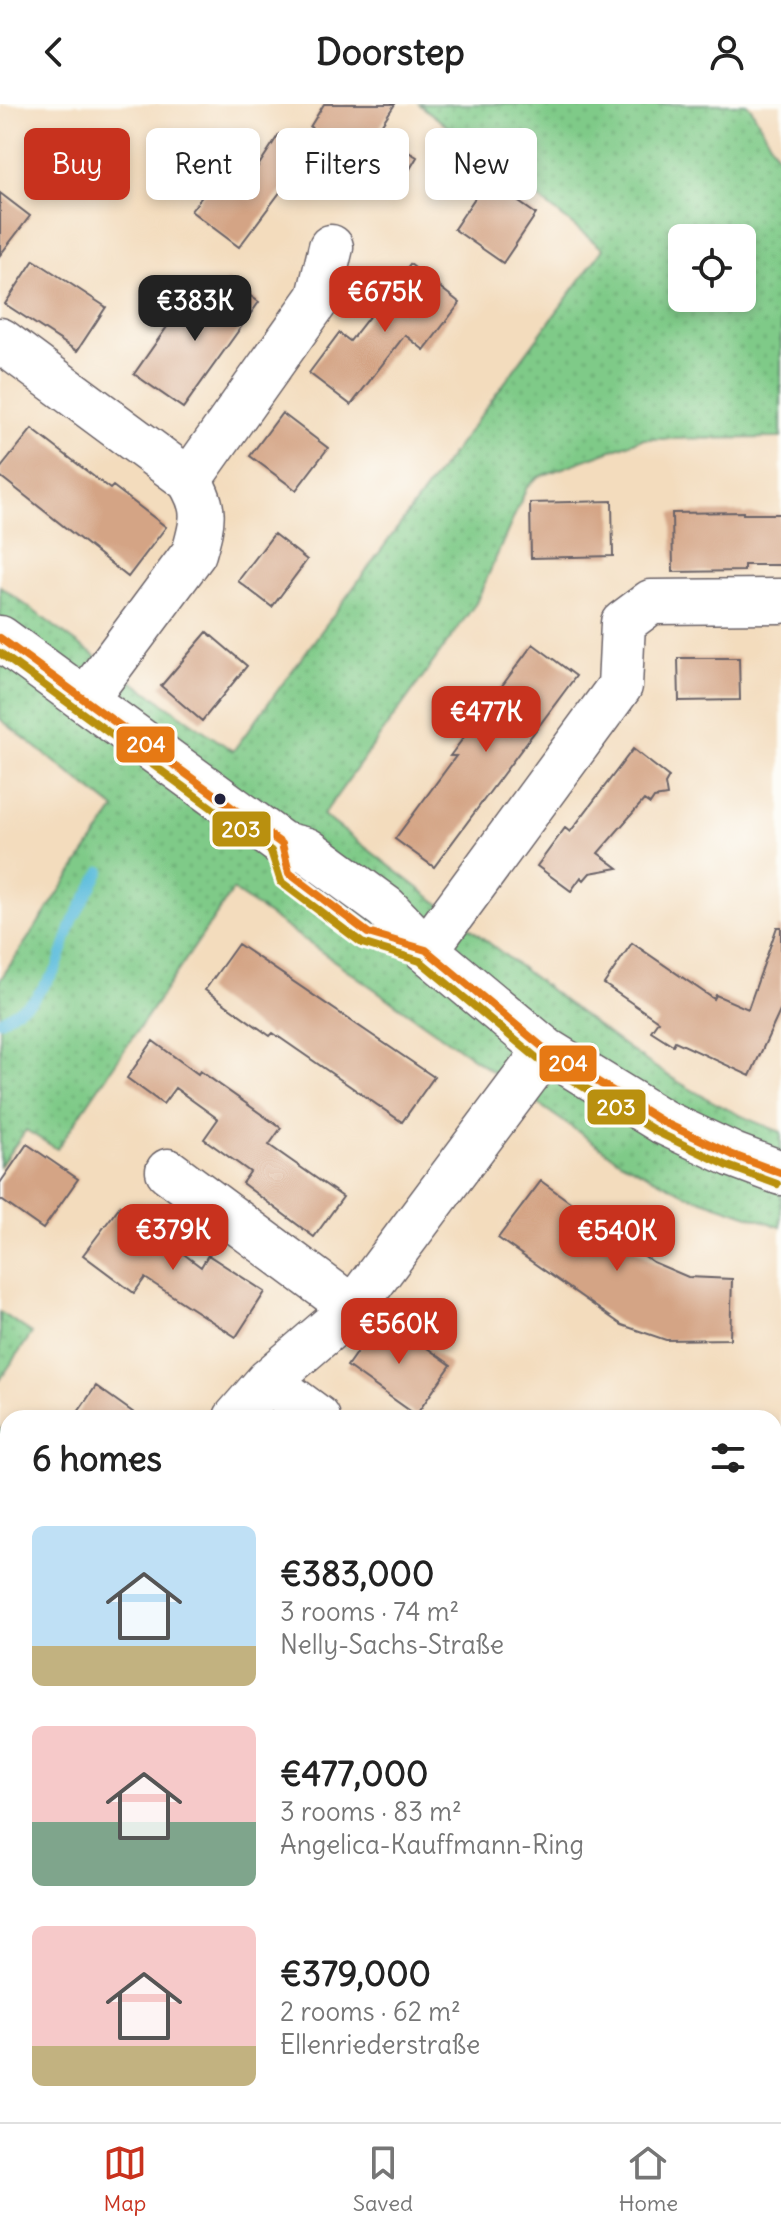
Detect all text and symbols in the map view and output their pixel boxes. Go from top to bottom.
icon: back [32,30,76,74]
text: Doorstep [316,30,465,75]
icon: person [705,30,749,74]
chip: Buy [24,128,130,200]
chip: Rent [146,128,260,200]
chip: Filters [276,128,409,200]
chip: New [425,128,537,200]
map controls [668,224,756,312]
button: locate [668,224,756,312]
pin: €675K [329,266,441,334]
pin: €383K [139,275,251,343]
text: €675K [347,275,423,308]
text: €383K [156,284,234,317]
pin: €477K [430,686,542,754]
text: €477K [450,695,522,728]
line badge: 204 [115,725,176,764]
text: 204 [126,730,166,758]
unlabelled marker [212,791,228,807]
line badge: 203 [211,810,272,848]
text: 203 [221,815,261,843]
line badge: 204 [538,1044,598,1083]
text: 204 [548,1049,588,1077]
line badge: 203 [586,1088,647,1126]
text: 203 [596,1093,636,1121]
pin: €379K [117,1204,229,1272]
pin: €540K [561,1205,673,1273]
text: €379K [135,1213,211,1246]
text: €540K [577,1214,657,1247]
pin: €560K [343,1298,455,1366]
text: €560K [359,1307,439,1340]
icon: filters [706,1436,750,1480]
text: 6 homes [32,1437,162,1480]
text: €383,000 [280,1552,434,1595]
icon: home [96,1558,192,1654]
text: 3 rooms · 74 m² [280,1595,459,1628]
text: Nelly-Sachs-Straße [280,1628,504,1661]
text: €477,000 [280,1752,428,1795]
icon: home [96,1758,192,1854]
text: 3 rooms · 83 m² [280,1795,462,1828]
text: Angelica-Kauffmann-Ring [280,1828,584,1861]
text: €379,000 [280,1952,431,1995]
icon: home [96,1958,192,2054]
text: 2 rooms · 62 m² [280,1995,461,2028]
text: Ellenriederstraße [280,2028,480,2061]
tab: Map [103,2141,147,2217]
tab: Saved [353,2141,413,2217]
tab: Home [619,2141,678,2217]

